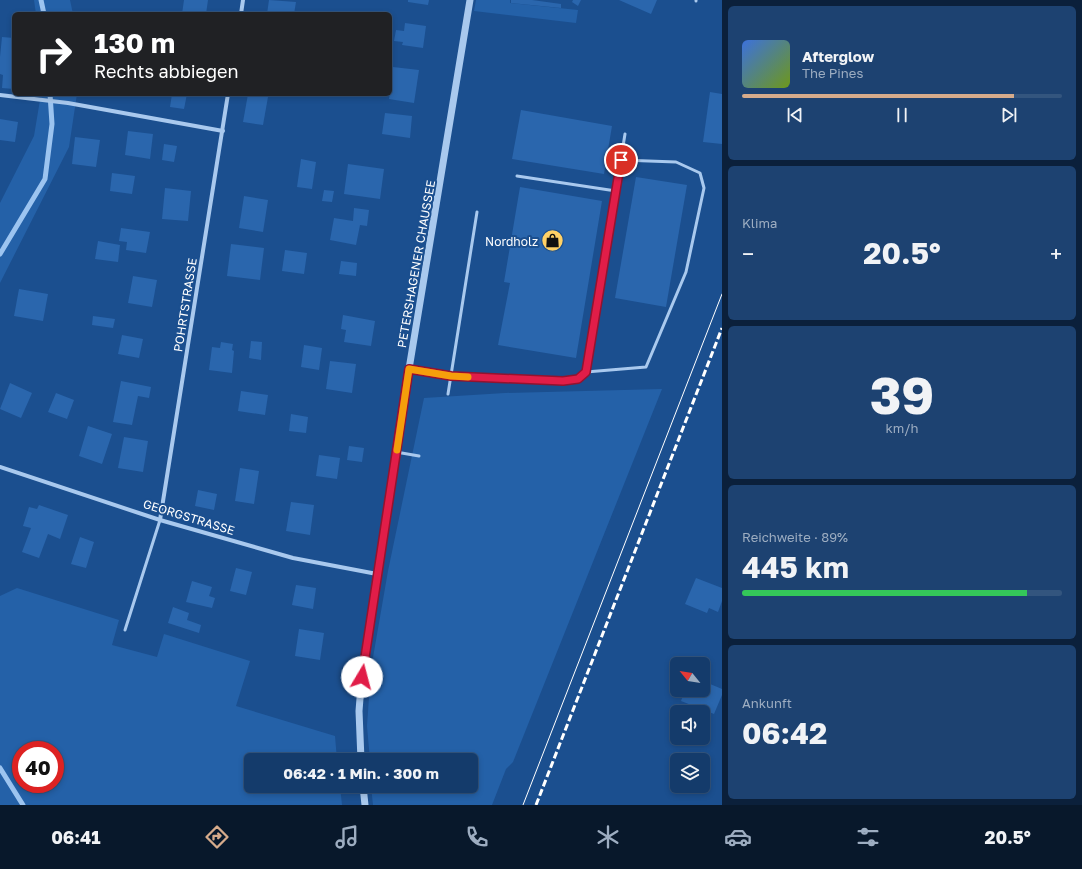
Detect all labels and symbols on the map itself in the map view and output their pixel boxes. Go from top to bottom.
pin [604,143,638,177]
street label: PETERSHAGENER CHAUSSEE [394,179,438,349]
shop icon: Nordholz [540,228,566,254]
place label: Nordholz [485,234,538,249]
street label: POHRTSTRASSE [170,257,200,353]
street label: GEORGSTRASSE [141,496,237,538]
position arrow [341,656,383,698]
north arrow [670,657,710,697]
speed limit sign: 40 [12,741,64,793]

